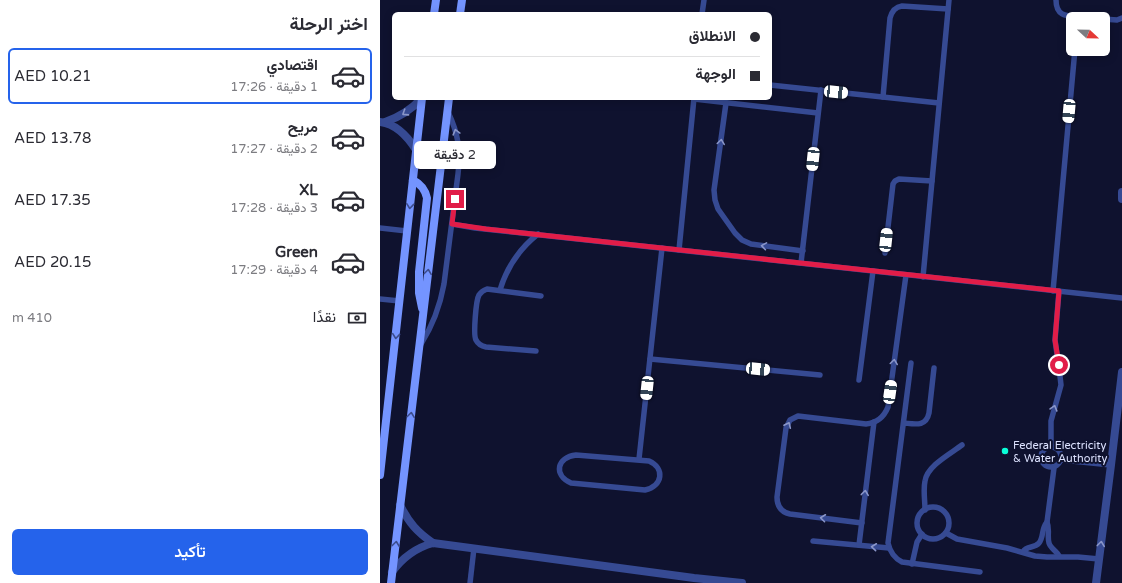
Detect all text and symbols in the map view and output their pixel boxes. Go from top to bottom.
north arrow [1066,12,1110,56]
map controls [1066,12,1110,56]
text: اختر الرحلة [290,13,368,35]
text: الانطلاق [689,27,736,45]
text: اقتصادي [266,56,318,74]
icon: car [330,58,366,94]
text: الوجهة [695,65,736,83]
text: AED 10.21 [14,67,92,85]
text: 1 دقيقة · 17:26 [230,79,318,95]
car [823,85,849,99]
car [1062,99,1076,123]
one-way arrow [402,108,409,116]
text: مريح [288,118,318,136]
icon: car [330,120,366,156]
text: AED 13.78 [14,129,91,147]
one-way arrow [452,129,461,136]
one-way arrow [716,139,725,145]
text: 2 دقيقة · 17:27 [230,141,318,157]
callout: 2 دقيقة [414,141,496,169]
car [806,146,820,172]
text: 2 دقيقة [434,147,476,163]
text: XL [299,181,318,199]
icon: car [330,182,366,218]
route end [446,190,464,208]
text: AED 17.35 [14,191,91,209]
text: 3 دقيقة · 17:28 [230,200,318,216]
one-way arrow [406,203,415,209]
car [879,227,893,253]
one-way arrow [761,242,767,250]
text: Green [275,243,318,261]
icon: car [330,244,366,280]
text: AED 20.15 [14,253,92,271]
text: 4 دقيقة · 17:29 [230,262,318,278]
one-way arrow [424,269,433,275]
icon: cash [346,307,368,329]
text: نقدًا [313,308,336,326]
text: 410 m [12,310,52,326]
one-way arrow [392,332,401,339]
route start [1050,356,1068,374]
one-way arrow [889,359,898,365]
car [745,362,771,376]
car [640,375,654,401]
car [882,379,898,405]
one-way arrow [1049,405,1058,412]
one-way arrow [406,412,415,418]
one-way arrow [783,422,791,430]
place label: Federal Electricity & Water Authority [1013,439,1108,465]
marker: Federal Electricity & Water Authority [1000,446,1010,456]
one-way arrow [861,490,870,496]
one-way arrow [820,514,826,523]
button: تأكيد [12,529,368,575]
one-way arrow [391,541,400,547]
one-way arrow [1096,541,1105,547]
one-way arrow [871,542,877,551]

